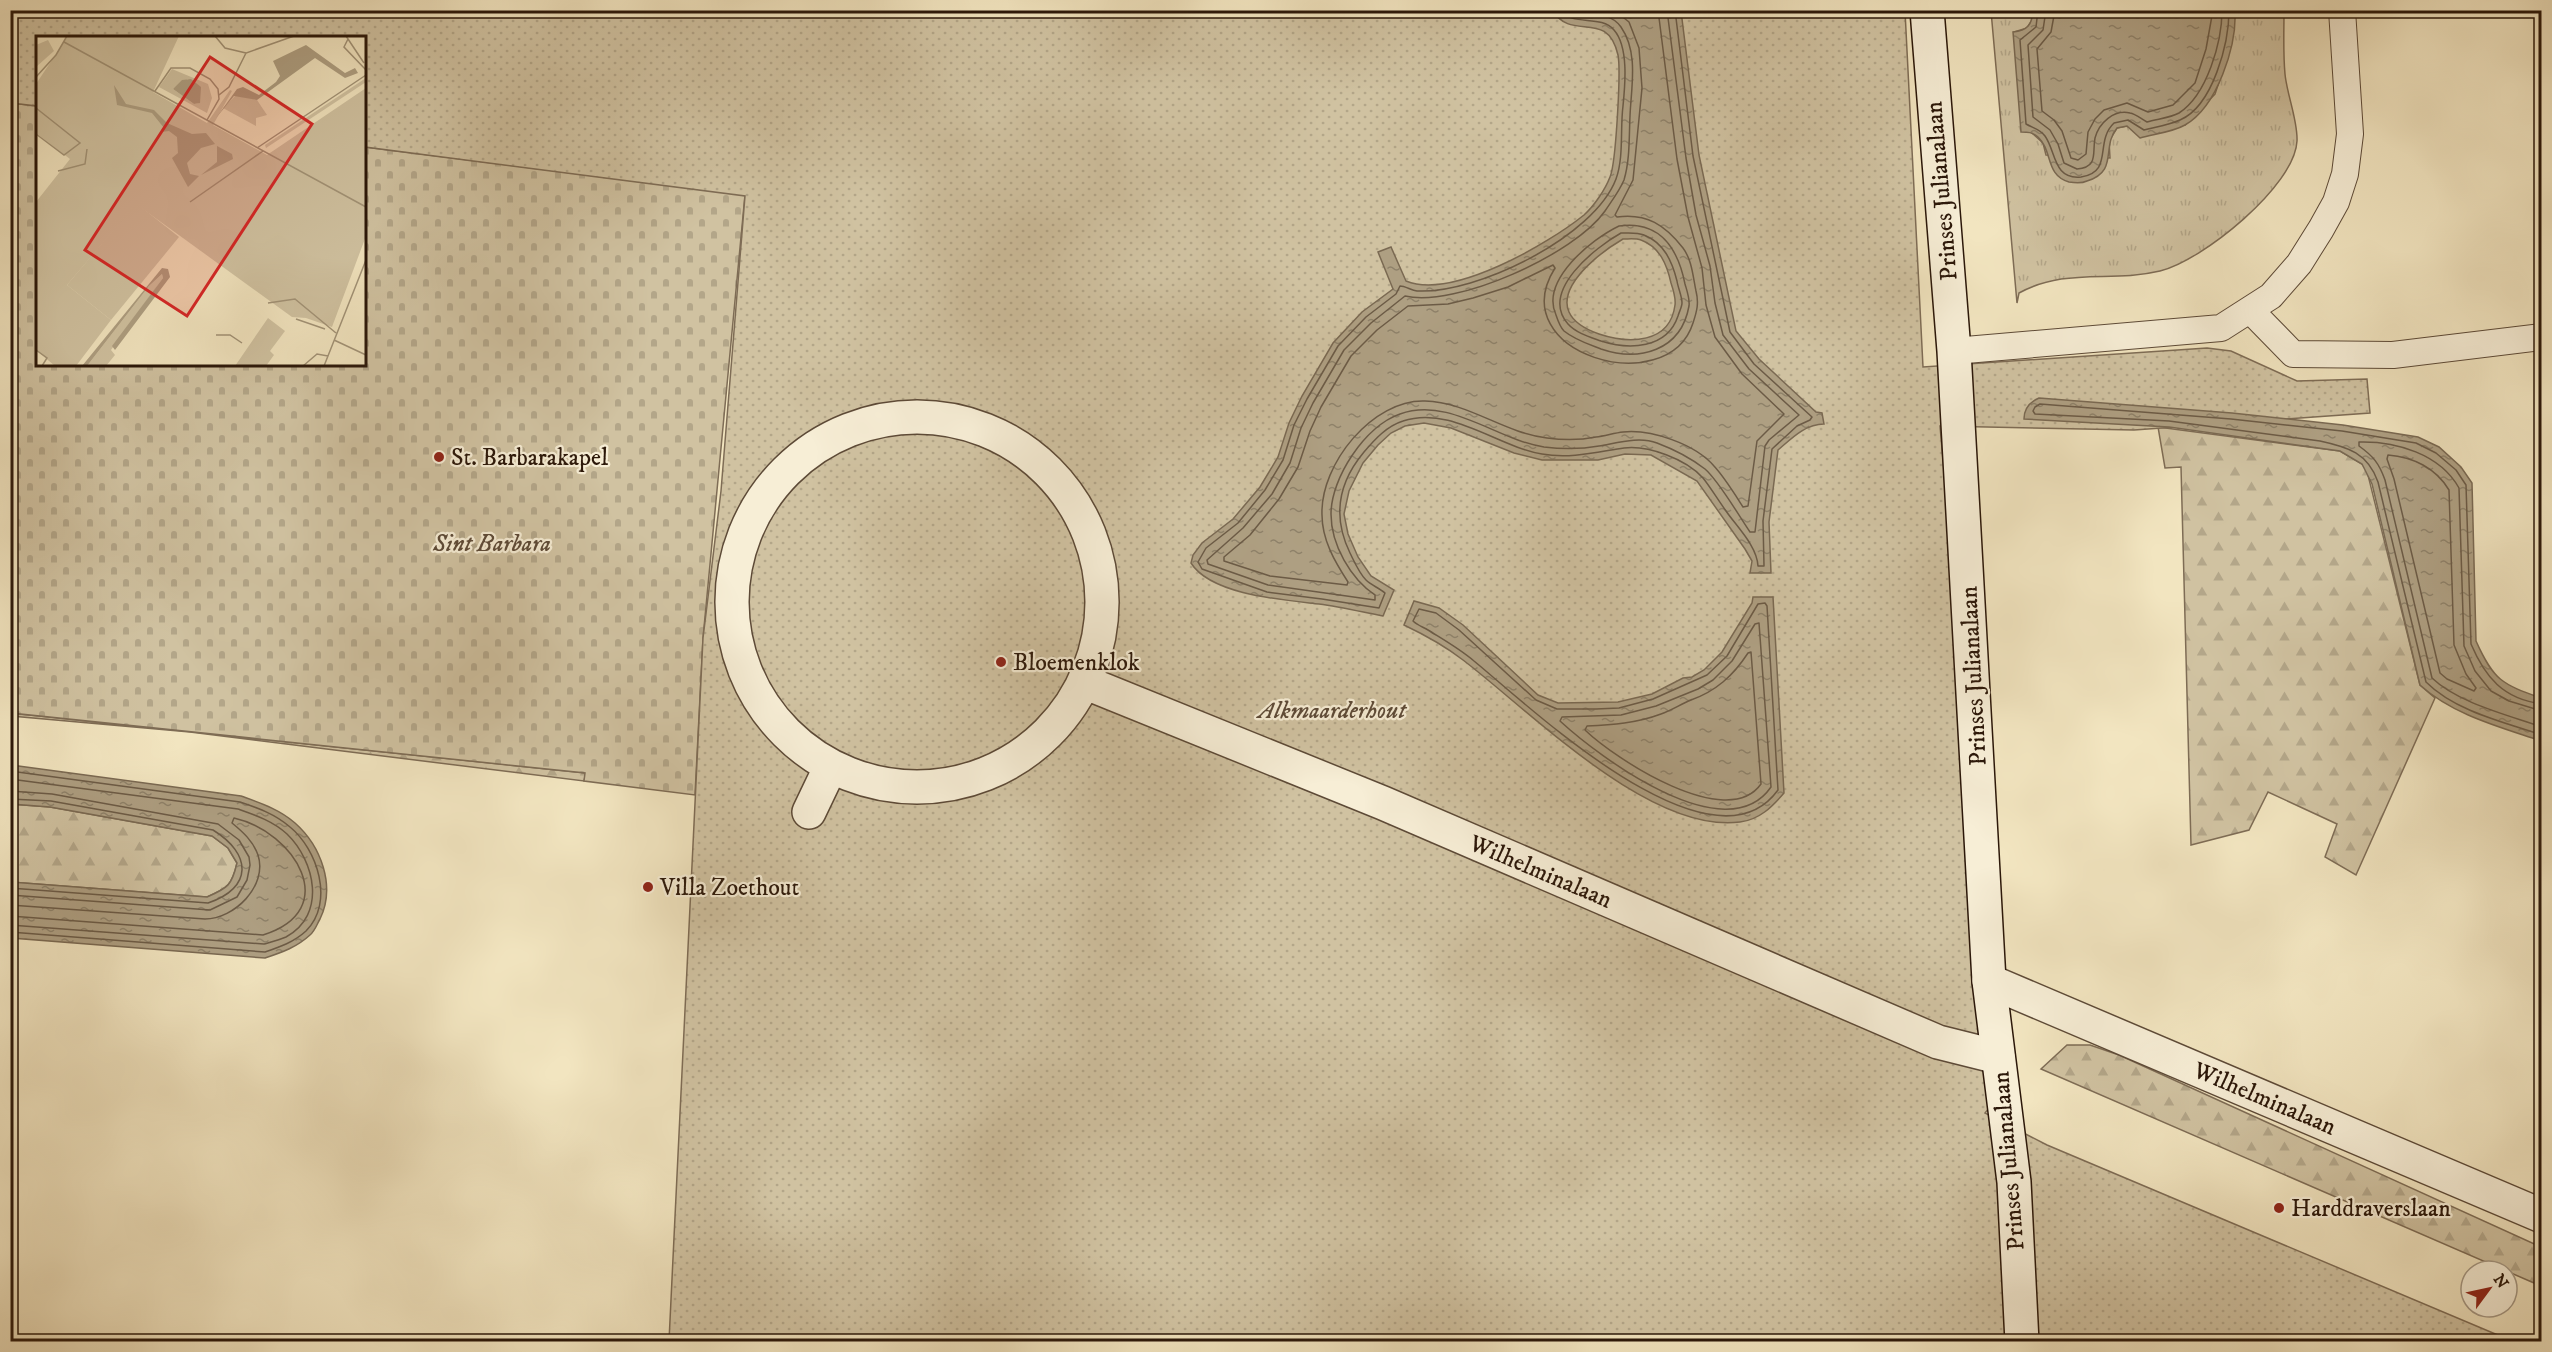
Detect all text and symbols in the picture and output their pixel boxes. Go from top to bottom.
inset map [36,36,366,366]
street label: Prinses Julianalaan [1919,100,1965,282]
place label: St. Barbarakapel [451,443,609,473]
marker: St. Barbarakapel [432,450,446,464]
park label: Sint Barbara [432,529,551,559]
street label: Prinses Julianalaan [1954,585,1994,767]
place label: Bloemenklok [1013,648,1140,678]
marker: Bloemenklok [994,655,1008,669]
park label: Alkmaarderhout [1255,696,1407,726]
street label: Wilhelminalaan [1464,828,1617,916]
place label: Villa Zoethout [659,873,799,903]
marker: Villa Zoethout [641,880,655,894]
street label: Wilhelminalaan [2188,1055,2341,1143]
street label: Prinses Julianalaan [1986,1070,2032,1252]
place label: Harddraverslaan [2291,1194,2451,1224]
marker: Harddraverslaan [2272,1201,2286,1215]
north arrow [2459,1259,2519,1319]
text: N [2489,1270,2513,1292]

